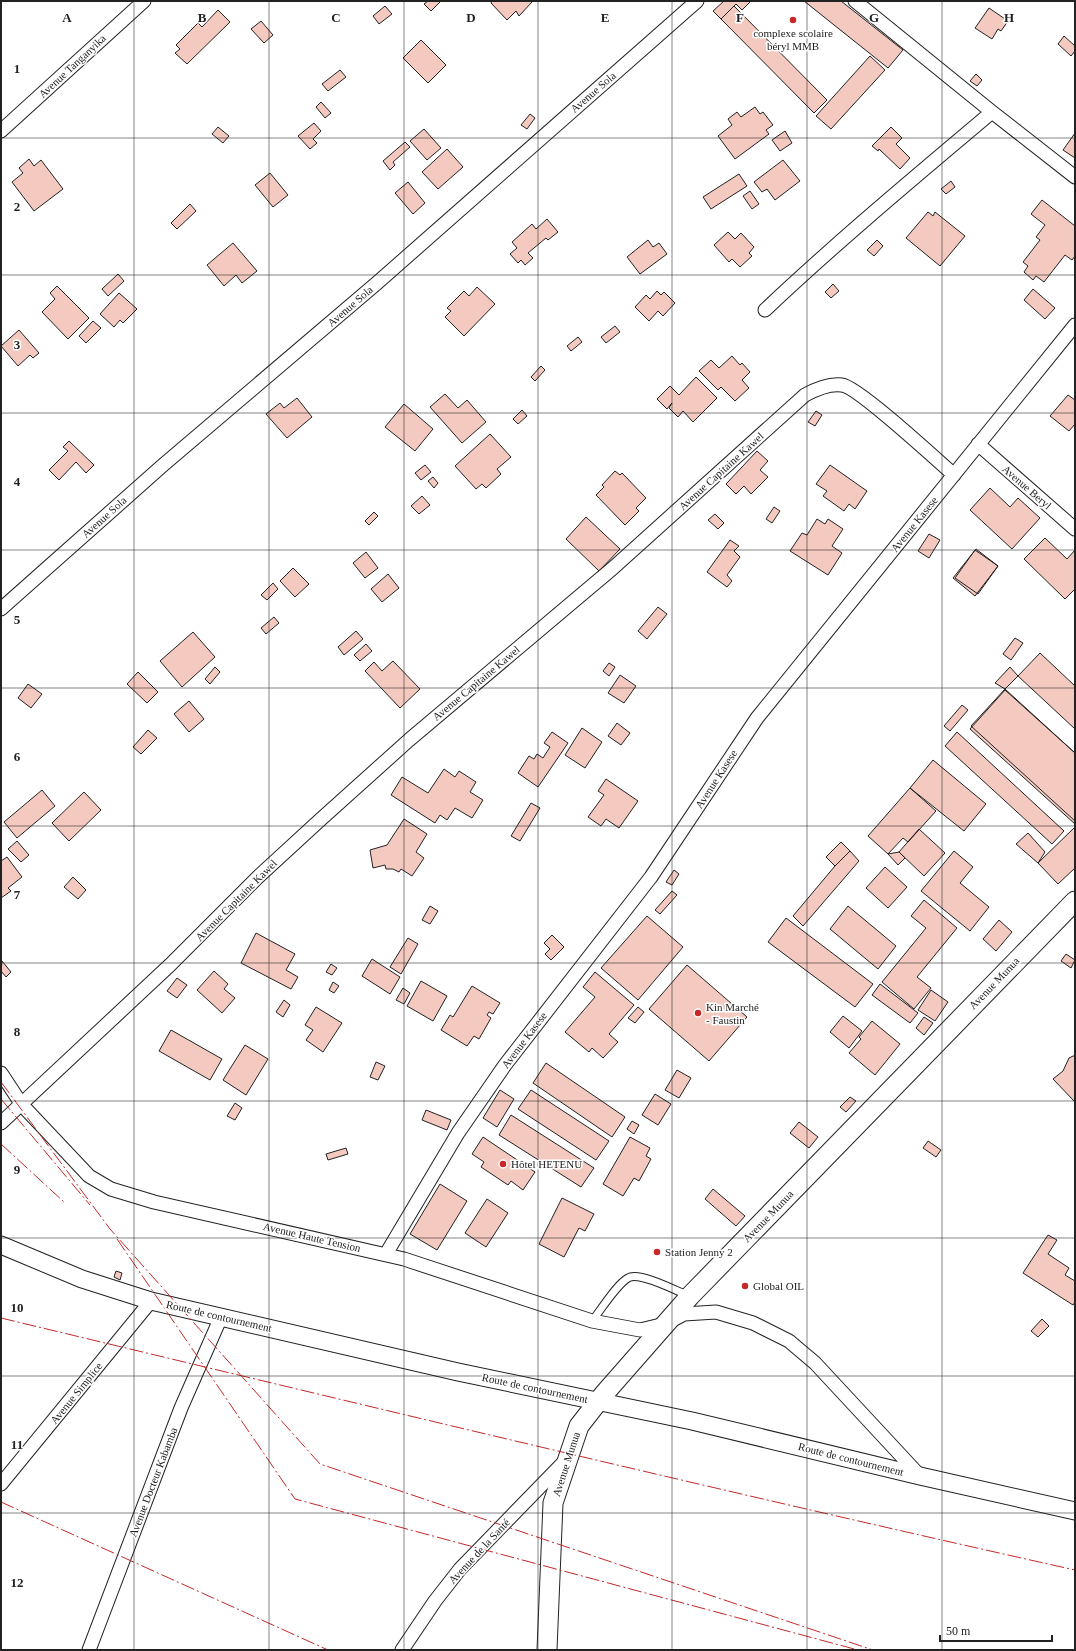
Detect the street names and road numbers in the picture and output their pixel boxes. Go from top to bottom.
street label: Avenue Tanganyika [36,32,108,100]
street label: Avenue Sola [568,69,618,115]
street label: Avenue Sola [325,283,375,329]
street label: Avenue Capitaine Kawel [676,430,766,512]
street label: Avenue Beryl [1000,463,1054,511]
street label: Avenue Sola [79,494,129,540]
street label: Avenue Kasese [888,494,940,554]
street label: Avenue Capitaine Kawel [430,643,522,723]
street label: Avenue Kasese [693,747,739,810]
street label: Avenue Capitaine Kawel [193,857,279,943]
street label: Avenue Munua [966,955,1022,1011]
street label: Avenue Kasese [499,1009,549,1070]
street label: Avenue Munua [740,1188,796,1244]
street label: Avenue Haute Tension [262,1220,362,1254]
street label: Route de contournement [165,1298,273,1334]
street label: Avenue Simplice [48,1360,104,1426]
street label: Route de contournement [481,1371,589,1405]
street label: Avenue Docteur Kabamba [127,1425,180,1539]
street label: Avenue Munua [550,1430,582,1498]
street label: Route de contournement [797,1440,905,1478]
street label: Avenue de la Santé [446,1516,512,1586]

